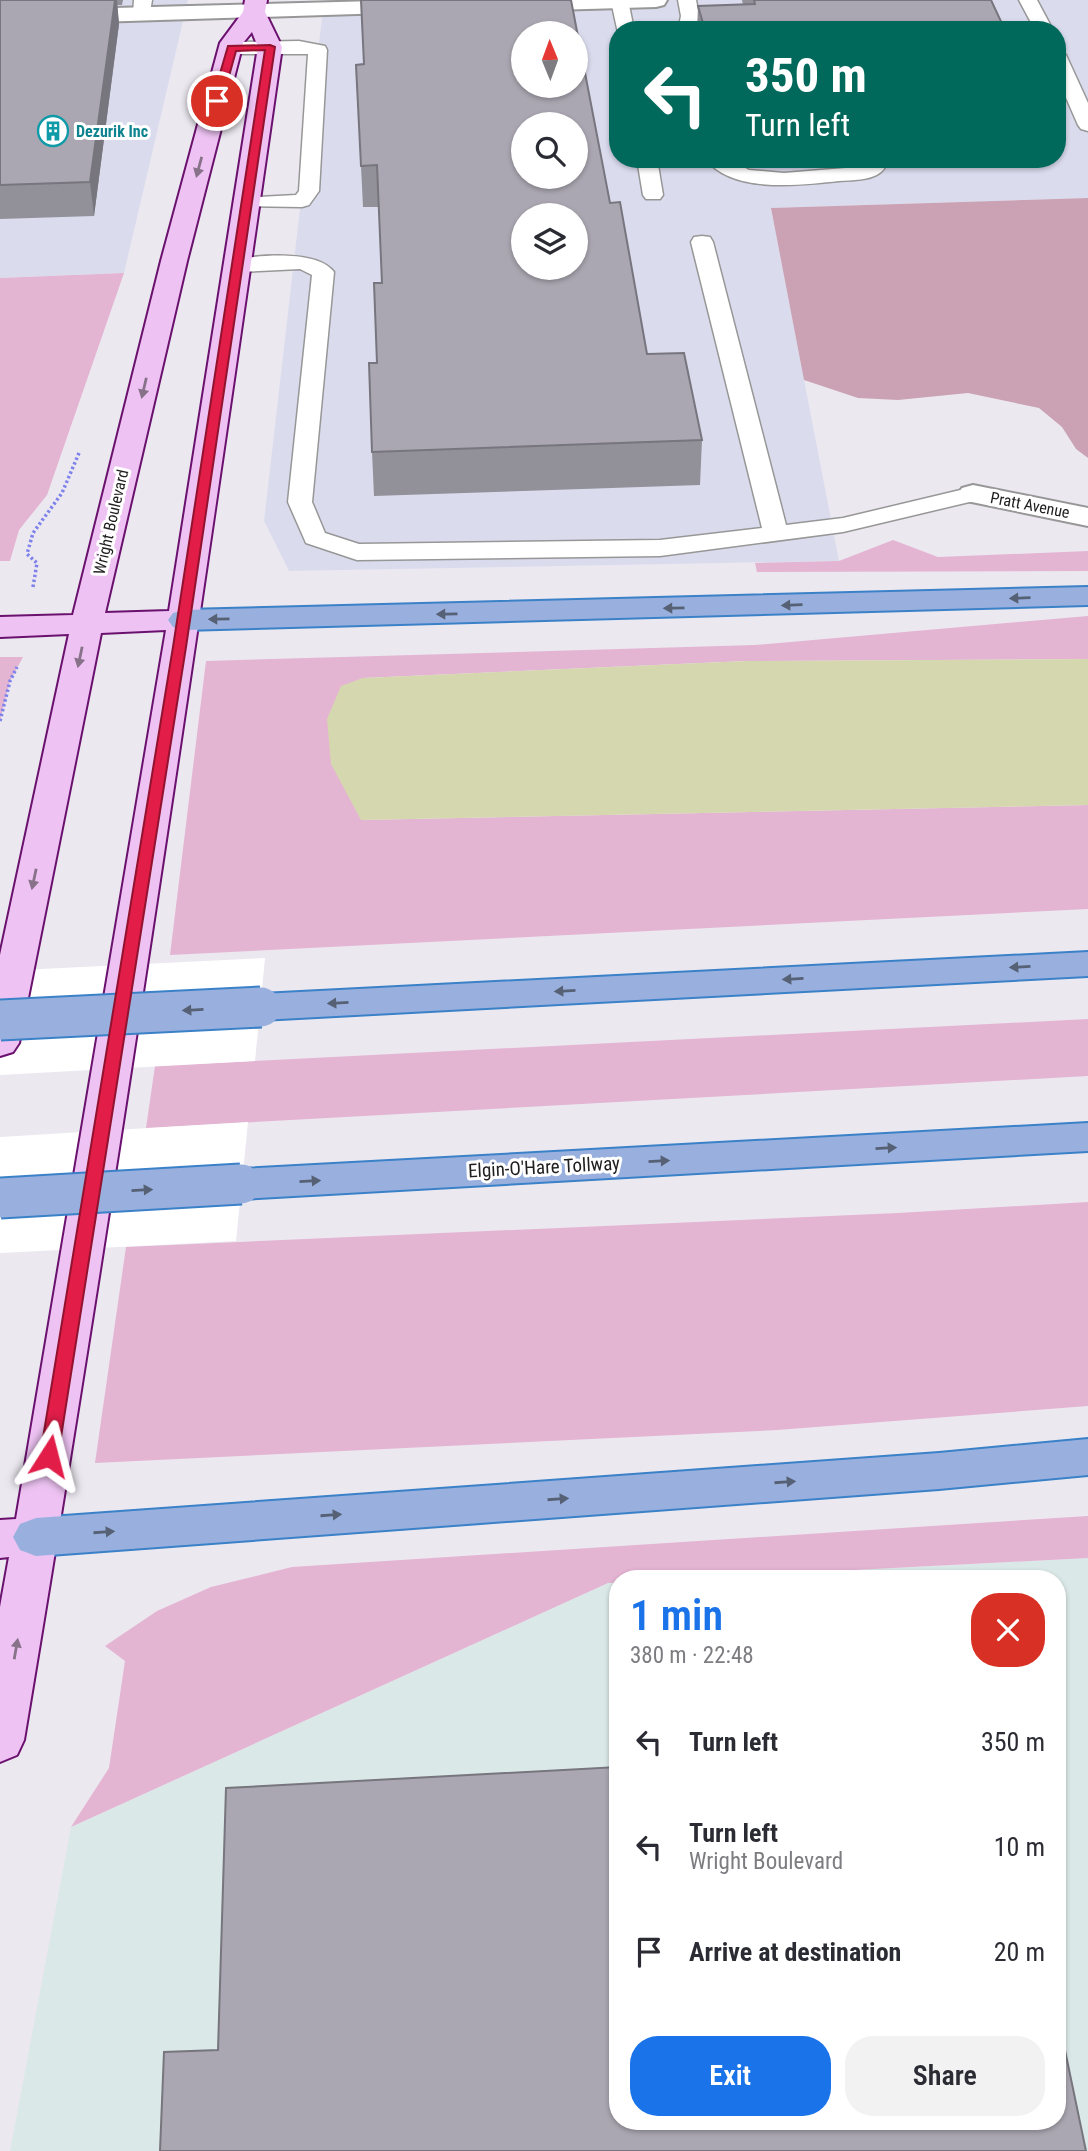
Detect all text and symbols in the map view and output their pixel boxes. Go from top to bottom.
north arrow [511,21,588,98]
map controls [511,21,588,280]
text: 350 m [745,47,867,104]
icon: left [630,49,721,140]
pin [187,71,247,131]
icon: arrive [198,82,236,120]
text: Turn left [745,106,850,144]
button: search [511,112,588,189]
building icon: Dezurik Inc [36,114,70,148]
place label: Dezurik Inc [76,122,148,141]
one-way arrow [194,157,204,178]
button: layers [511,203,588,280]
one-way arrow [138,377,149,399]
street label: Wright Boulevard [90,468,132,576]
street label: Pratt Avenue [989,488,1071,522]
one-way arrow [1009,593,1031,604]
one-way arrow [781,599,803,610]
one-way arrow [663,602,685,614]
one-way arrow [436,608,458,619]
one-way arrow [208,614,230,625]
one-way arrow [75,646,86,668]
one-way arrow [29,868,40,890]
one-way arrow [1009,962,1031,973]
one-way arrow [781,974,803,985]
one-way arrow [554,985,576,996]
one-way arrow [327,997,349,1008]
one-way arrow [181,1005,203,1016]
one-way arrow [875,1143,897,1154]
street label: Elgin-O'Hare Tollway [467,1152,621,1182]
one-way arrow [648,1155,670,1166]
one-way arrow [299,1175,321,1186]
one-way arrow [131,1184,153,1195]
position arrow [12,1419,86,1493]
one-way arrow [774,1476,796,1487]
one-way arrow [547,1493,569,1504]
one-way arrow [320,1509,342,1520]
one-way arrow [93,1526,115,1537]
text: 1 min [630,1591,723,1640]
button: close [971,1593,1045,1667]
one-way arrow [11,1638,22,1660]
text: 380 m · 22:48 [630,1642,754,1669]
icon: left [630,1723,668,1761]
text: Turn left [689,1727,778,1757]
text: 350 m [981,1727,1045,1757]
text: Turn left [689,1818,778,1848]
icon: left [630,1828,668,1866]
text: 10 m [994,1832,1045,1862]
text: Wright Boulevard [689,1848,843,1875]
icon: arrive [630,1933,668,1971]
text: Arrive at destination [689,1937,901,1967]
text: 20 m [994,1937,1045,1967]
button: Exit [630,2036,831,2116]
button: Share [845,2036,1045,2116]

